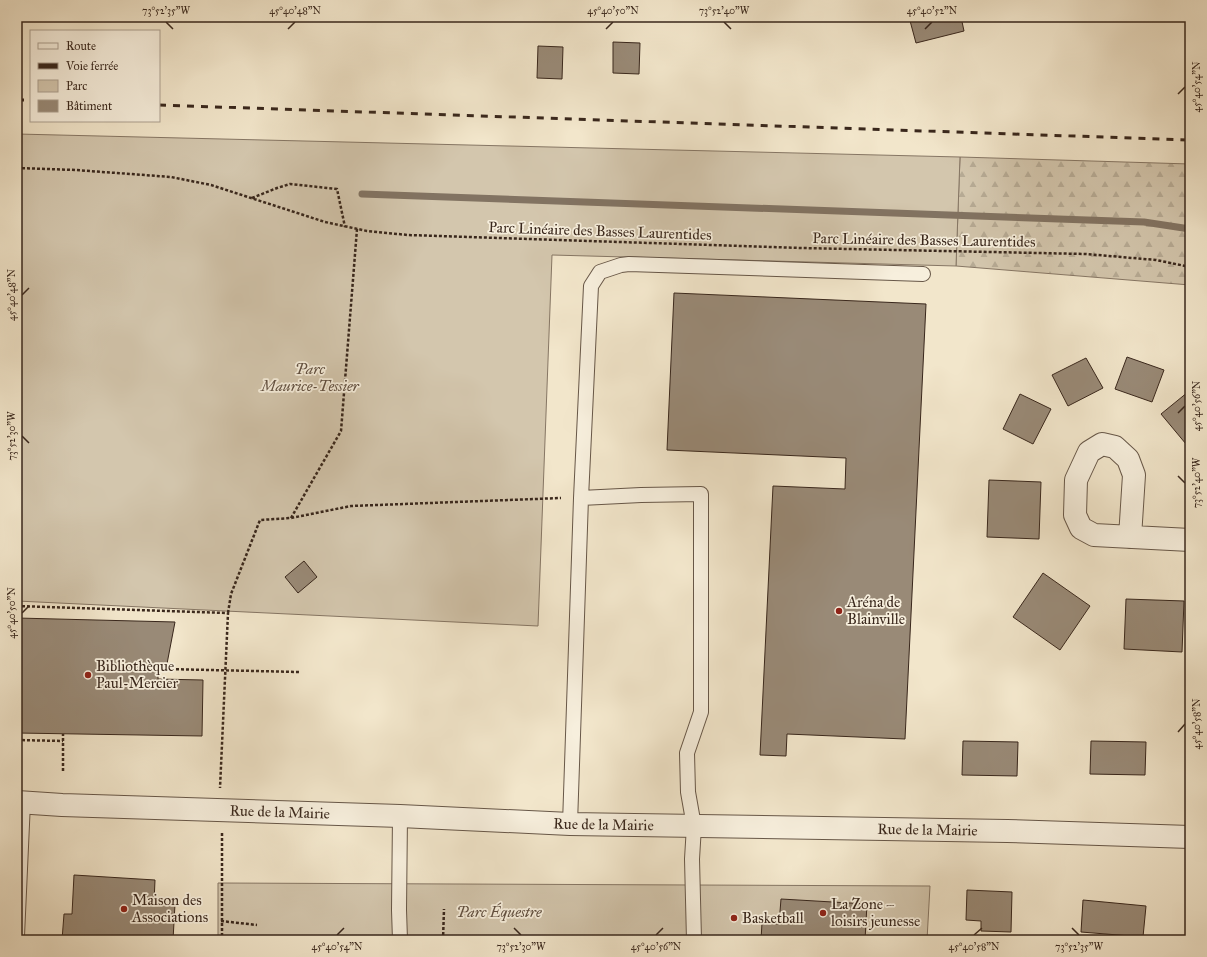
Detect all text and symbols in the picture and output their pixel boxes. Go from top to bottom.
text: 73°52'35"W [142,5,190,17]
text: 45°40'48"N [269,5,321,17]
text: 45°40'50"N [587,5,639,17]
text: 73°52'40"W [699,5,750,17]
text: 45°40'52"N [907,5,958,17]
legend [30,30,160,122]
text: Route [66,39,96,53]
text: Voie ferrée [65,59,118,73]
text: 45°40'54"N [1191,61,1203,112]
text: Parc [66,79,87,93]
text: Bâtiment [66,99,113,113]
street label: Parc Linéaire des Basses Laurentides [488,218,712,244]
street label: Parc Linéaire des Basses Laurentides [812,229,1036,251]
text: 45°40'48"N [6,269,18,321]
park label: Parc Maurice-Tessier [259,360,360,395]
text: 45°40'56"N [1191,380,1203,431]
text: 73°52'30"W [6,411,18,461]
text: 73°52'40"W [1191,457,1203,508]
text: 45°40'50"N [6,587,18,639]
place label: Aréna de Blainville [846,593,905,628]
marker: Aréna de Blainville [834,606,844,616]
place label: Bibliothèque Paul-Mercier [96,657,179,692]
marker: Bibliothèque Paul-Mercier [83,670,93,680]
text: 45°40'58"N [1191,698,1203,749]
street label: Rue de la Mairie [229,801,330,823]
street label: Rue de la Mairie [553,814,654,834]
street label: Rue de la Mairie [877,820,978,840]
place label: Maison des Associations [131,891,208,926]
place label: La Zone – loisirs jeunesse [831,895,920,930]
park label: Parc Équestre [456,902,542,921]
marker: Maison des Associations [119,904,129,914]
marker: La Zone – loisirs jeunesse [818,908,828,918]
place label: Basketball [742,909,805,927]
marker: Basketball [729,913,739,923]
text: 45°40'54"N [312,941,363,953]
text: 73°52'30"W [497,941,546,953]
text: 45°40'56"N [631,941,682,953]
text: 45°40'58"N [949,941,1000,953]
text: 73°52'35"W [1055,941,1103,953]

